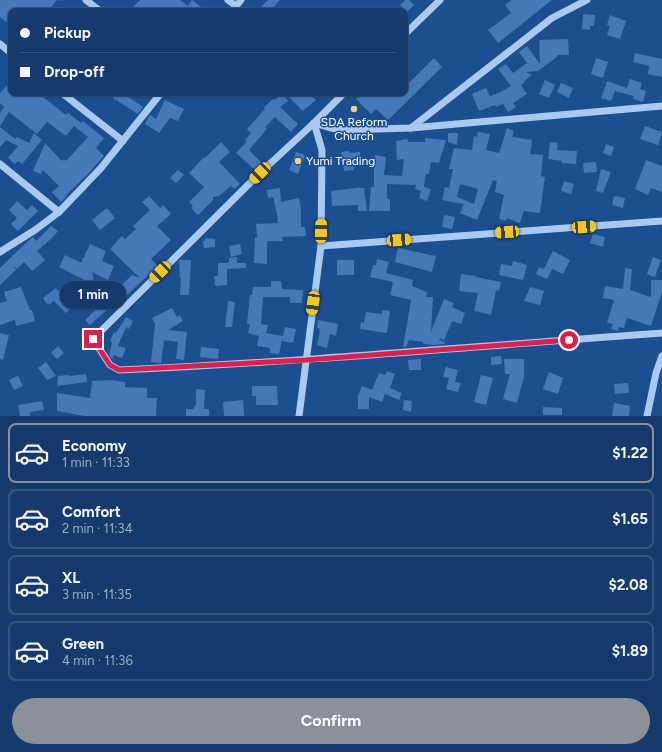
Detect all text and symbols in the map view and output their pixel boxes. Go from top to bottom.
text: Pickup [44,24,91,42]
text: Drop-off [44,63,105,81]
marker: SDA Reform Church [349,104,359,114]
place label: SDA Reform Church [321,115,387,143]
place label: Yumi Trading [306,154,375,168]
marker: Yumi Trading [293,156,303,166]
car [247,160,273,186]
car [315,219,327,243]
car [572,220,596,234]
car [495,225,519,239]
car [387,233,411,247]
car [147,259,173,285]
callout: 1 min [60,281,126,309]
text: 1 min [78,287,108,302]
car [305,290,321,316]
route end [84,330,102,348]
route start [560,331,578,349]
icon: car [14,435,50,471]
text: Economy [62,437,127,455]
text: $1.22 [612,444,648,462]
text: 1 min · 11:33 [62,455,130,470]
icon: car [14,501,50,537]
text: Comfort [62,503,121,521]
text: $1.65 [612,510,648,528]
text: 2 min · 11:34 [62,521,133,536]
icon: car [14,567,50,603]
text: XL [62,569,80,587]
text: $2.08 [608,576,648,594]
text: 3 min · 11:35 [62,587,132,602]
icon: car [14,633,50,669]
text: Green [62,635,104,653]
text: $1.89 [612,642,648,660]
text: 4 min · 11:36 [62,653,133,668]
button: Confirm [12,698,650,744]

